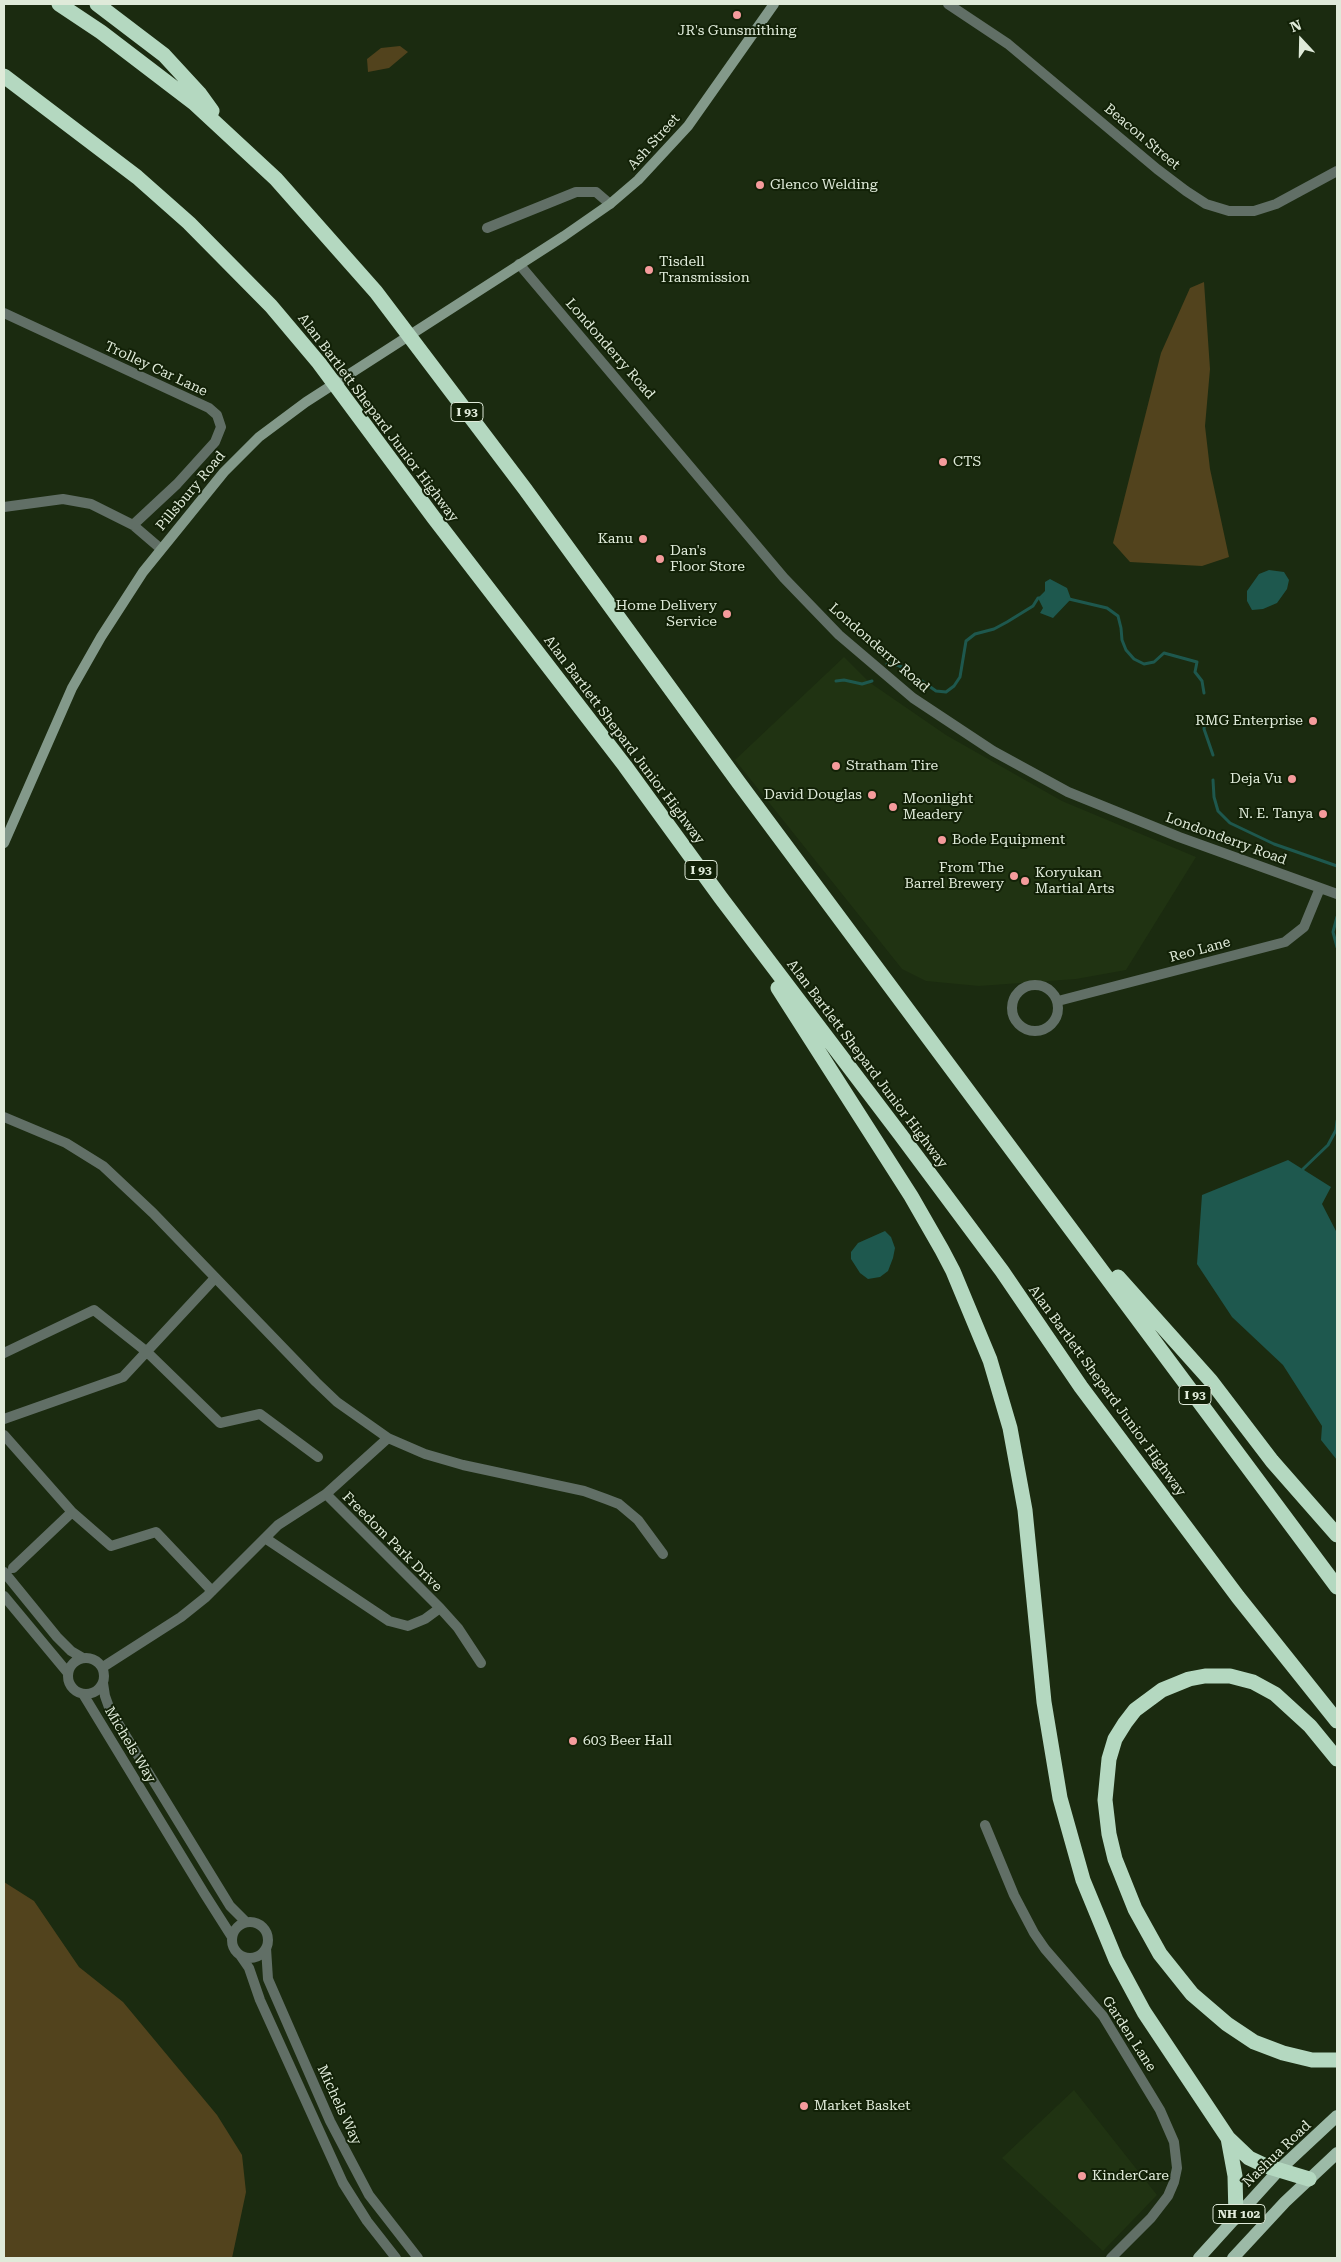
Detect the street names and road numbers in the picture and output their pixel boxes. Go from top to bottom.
street label: Beacon Street [1101,100,1183,174]
street label: Ash Street [625,111,683,173]
street label: Londonderry Road [562,295,658,403]
street label: Alan Bartlett Shepard Junior Highway [294,310,462,526]
street label: Trolley Car Lane [102,338,210,400]
road number: I 93 [451,402,483,422]
street label: Pillsbury Road [153,448,229,534]
street label: Londonderry Road [825,600,933,696]
street label: Alan Bartlett Shepard Junior Highway [540,632,708,848]
street label: Londonderry Road [1163,809,1289,869]
road number: I 93 [685,860,717,880]
street label: Reo Lane [1168,934,1232,966]
street label: Alan Bartlett Shepard Junior Highway [783,956,951,1172]
street label: Alan Bartlett Shepard Junior Highway [1025,1282,1189,1500]
road number: I 93 [1179,1386,1211,1404]
street label: Freedom Park Drive [339,1489,445,1595]
street label: Michels Way [101,1704,159,1786]
street label: Garden Lane [1098,1993,1160,2075]
street label: Michels Way [313,2063,365,2147]
street label: Nashua Road [1239,2117,1315,2191]
road number: NH 102 [1213,2204,1265,2224]

